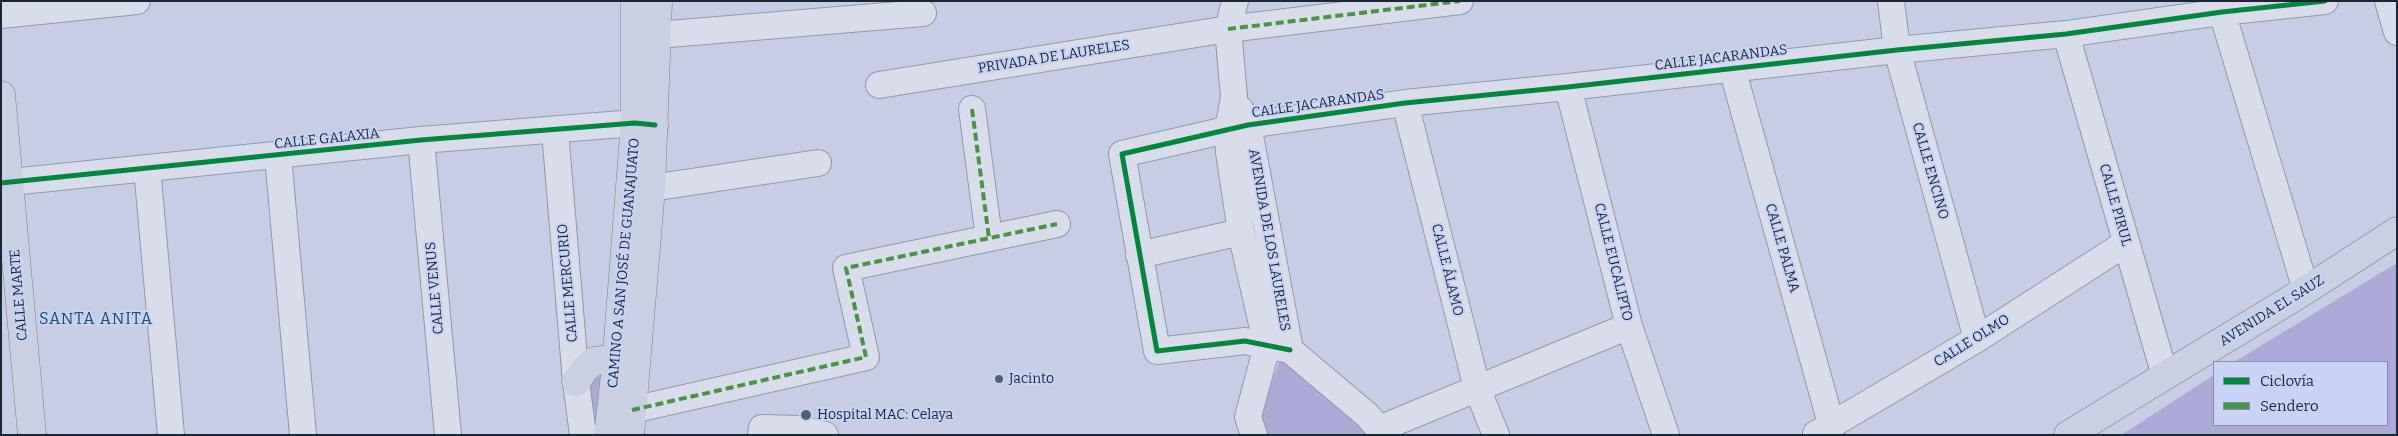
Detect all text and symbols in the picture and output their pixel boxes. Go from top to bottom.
street label: PRIVADA DE LAURELES [977,37,1131,77]
street label: CALLE JACARANDAS [1654,42,1788,74]
street label: CALLE JACARANDAS [1251,86,1385,122]
street label: CALLE ENCINO [1908,120,1952,222]
street label: CALLE GALAXIA [274,125,380,153]
street label: CAMINO A SAN JOSÉ DE GUANAJUATO [605,137,643,389]
street label: AVENIDA DE LOS LAURELES [1245,147,1293,333]
street label: CALLE PIRUL [2095,162,2135,248]
street label: CALLE EUCALIPTO [1590,201,1636,323]
street label: CALLE PALMA [1761,202,1803,294]
street label: CALLE ÁLAMO [1427,222,1467,318]
street label: CALLE MERCURIO [554,223,582,343]
street label: CALLE VENUS [423,241,447,335]
street label: CALLE MARTE [7,248,31,342]
street label: AVENIDA EL SAUZ [2217,272,2327,350]
district label: SANTA ANITA [38,310,154,330]
street label: CALLE OLMO [1931,311,2013,371]
legend [2213,361,2388,426]
place label: Jacinto [1009,371,1054,387]
text: Ciclovía [2260,372,2314,390]
marker: Jacinto [993,373,1005,385]
text: Sendero [2260,397,2319,415]
place label: Hospital MAC: Celaya [817,407,953,423]
marker: Hospital MAC: Celaya [799,408,813,422]

